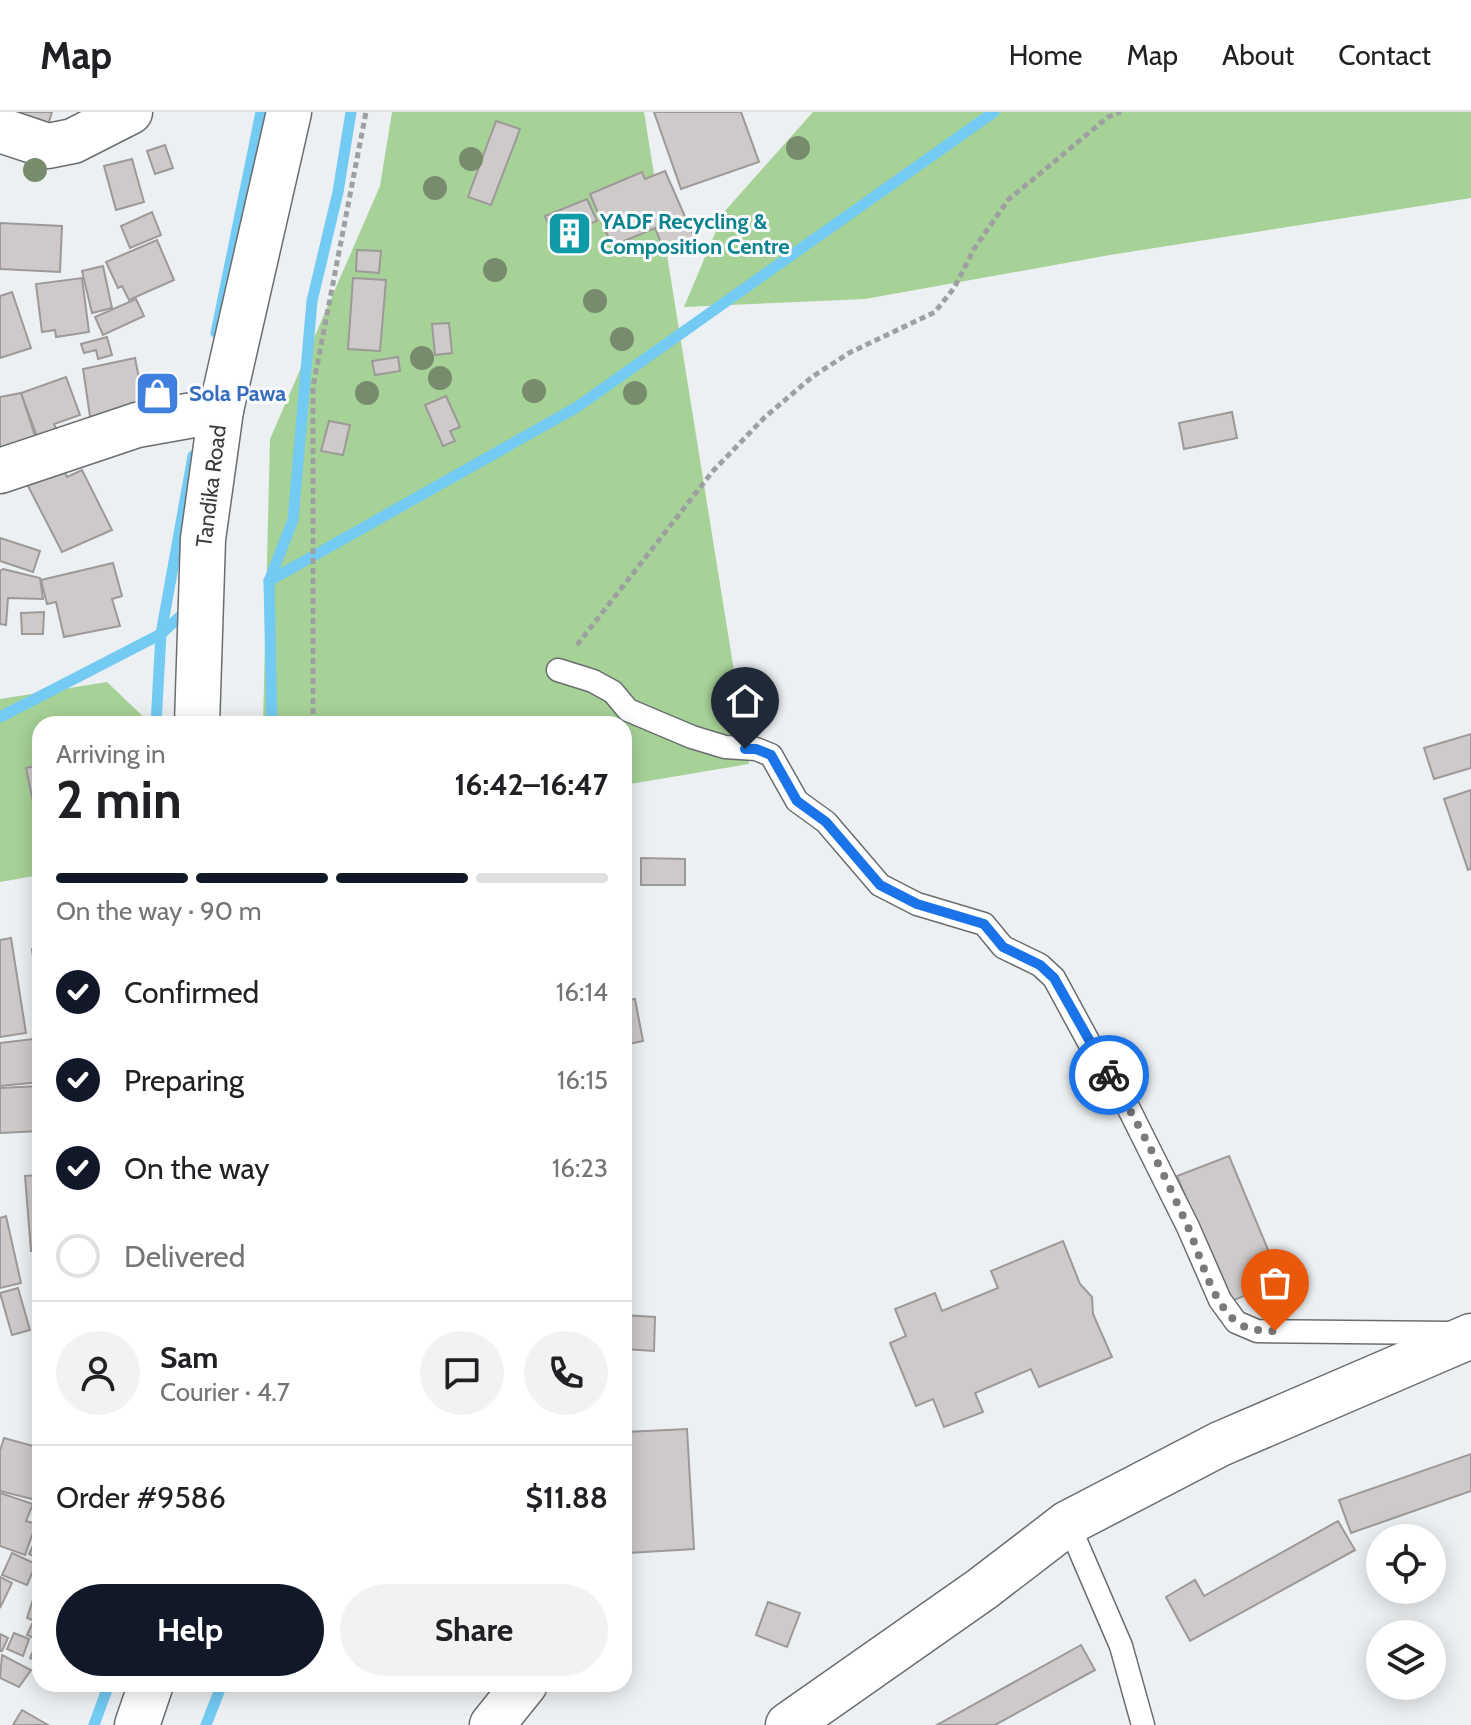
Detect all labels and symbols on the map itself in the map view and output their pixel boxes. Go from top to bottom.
place label: YADF Recycling & Composition Centre [599,208,790,260]
building icon: YADF Recycling & Composition Centre [545,210,593,258]
shop icon: Sola Pawa [134,369,182,417]
place label: Sola Pawa [189,380,286,407]
street label: Tandika Road [190,423,232,549]
pin [711,667,779,749]
courier [1069,1035,1149,1115]
pin [1241,1249,1309,1331]

